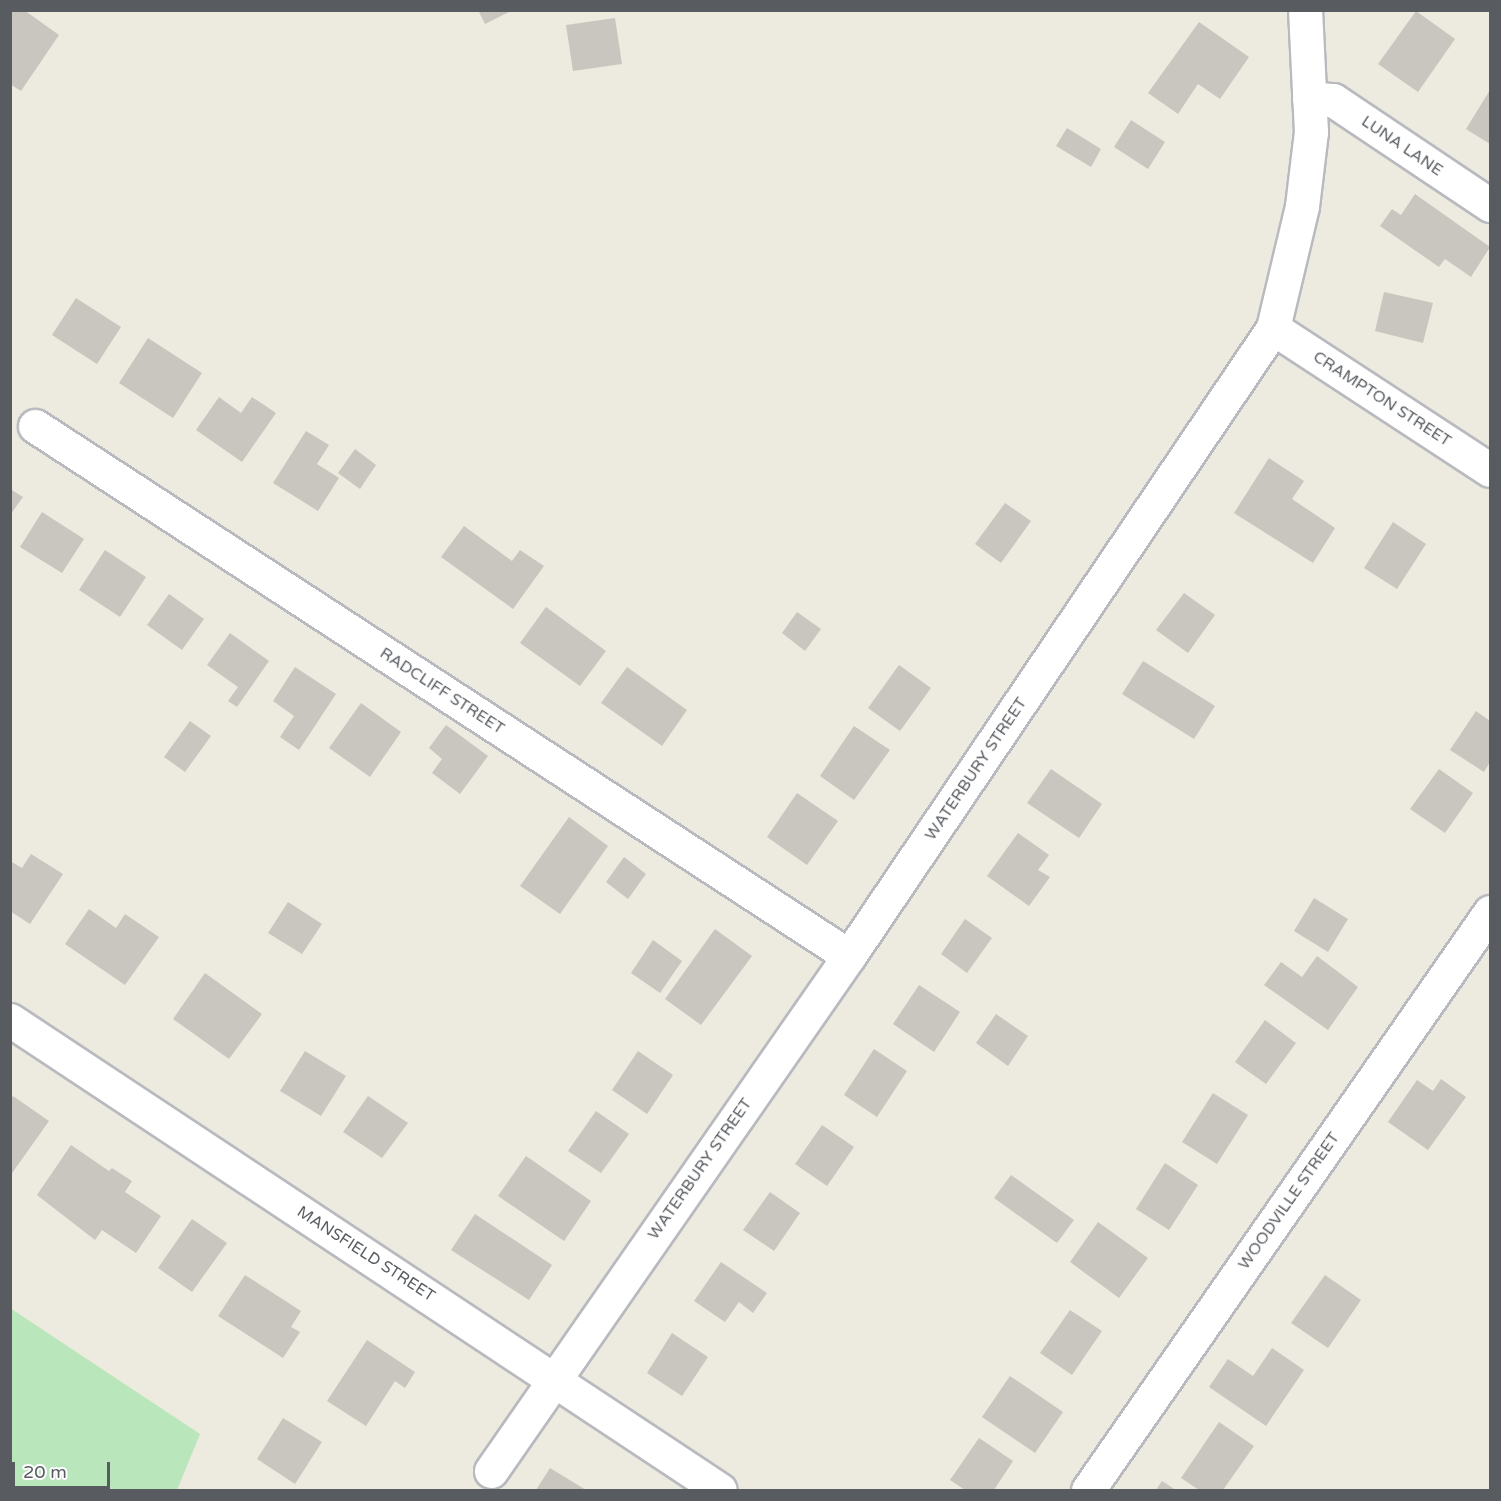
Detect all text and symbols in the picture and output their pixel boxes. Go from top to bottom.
street label: LUNA LANE [1358,112,1446,180]
street label: CRAMPTON STREET [1309,347,1455,451]
street label: RADCLIFF STREET [376,644,508,738]
street label: WATERBURY STREET [921,694,1031,844]
street label: WATERBURY STREET [644,1095,756,1243]
street label: WOODVILLE STREET [1234,1129,1344,1273]
street label: MANSFIELD STREET [293,1202,439,1306]
scale bar [15,1450,112,1488]
text: 20 m [23,1461,67,1483]

